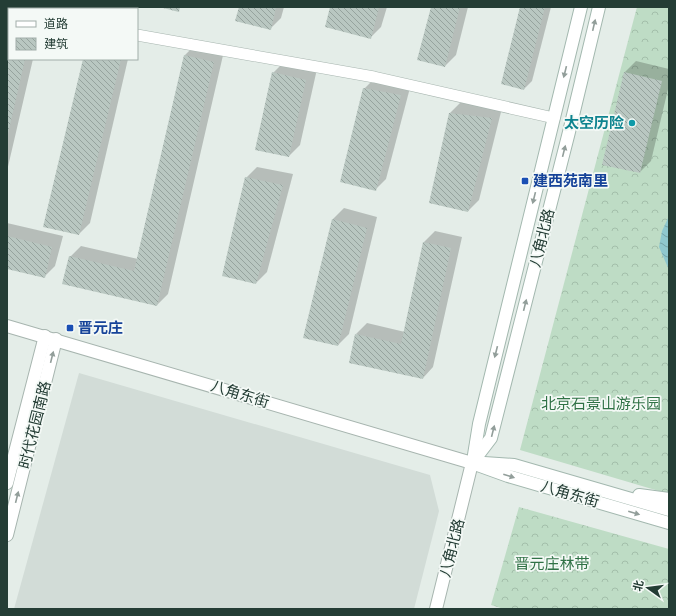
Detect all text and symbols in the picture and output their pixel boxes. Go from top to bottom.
legend [8,8,138,60]
text: 道路 [44,17,68,32]
one-way arrow [592,19,598,31]
text: 建筑 [44,37,68,52]
one-way arrow [562,66,568,78]
place label: 太空历险 [564,114,624,132]
marker: 太空历险 [627,118,637,128]
one-way arrow [561,145,567,158]
place label: 建西苑南里 [533,172,608,190]
marker: 建西苑南里 [520,176,530,186]
one-way arrow [531,193,537,205]
street label: 八角北路 [526,207,558,269]
one-way arrow [522,298,528,310]
place label: 晋元庄 [78,319,123,337]
marker: 晋元庄 [65,323,75,333]
one-way arrow [493,346,499,358]
one-way arrow [49,351,55,363]
street label: 八角东街 [209,377,271,411]
street label: 时代花园南路 [15,379,55,471]
park label: 北京石景山游乐园 [541,395,661,413]
one-way arrow [491,424,497,437]
one-way arrow [503,473,515,479]
street label: 八角东街 [539,477,601,511]
one-way arrow [14,491,20,503]
one-way arrow [628,510,640,516]
street label: 八角北路 [436,517,468,579]
park label: 晋元庄林带 [514,555,590,573]
north arrow [628,568,668,608]
text: 北 [631,579,646,593]

